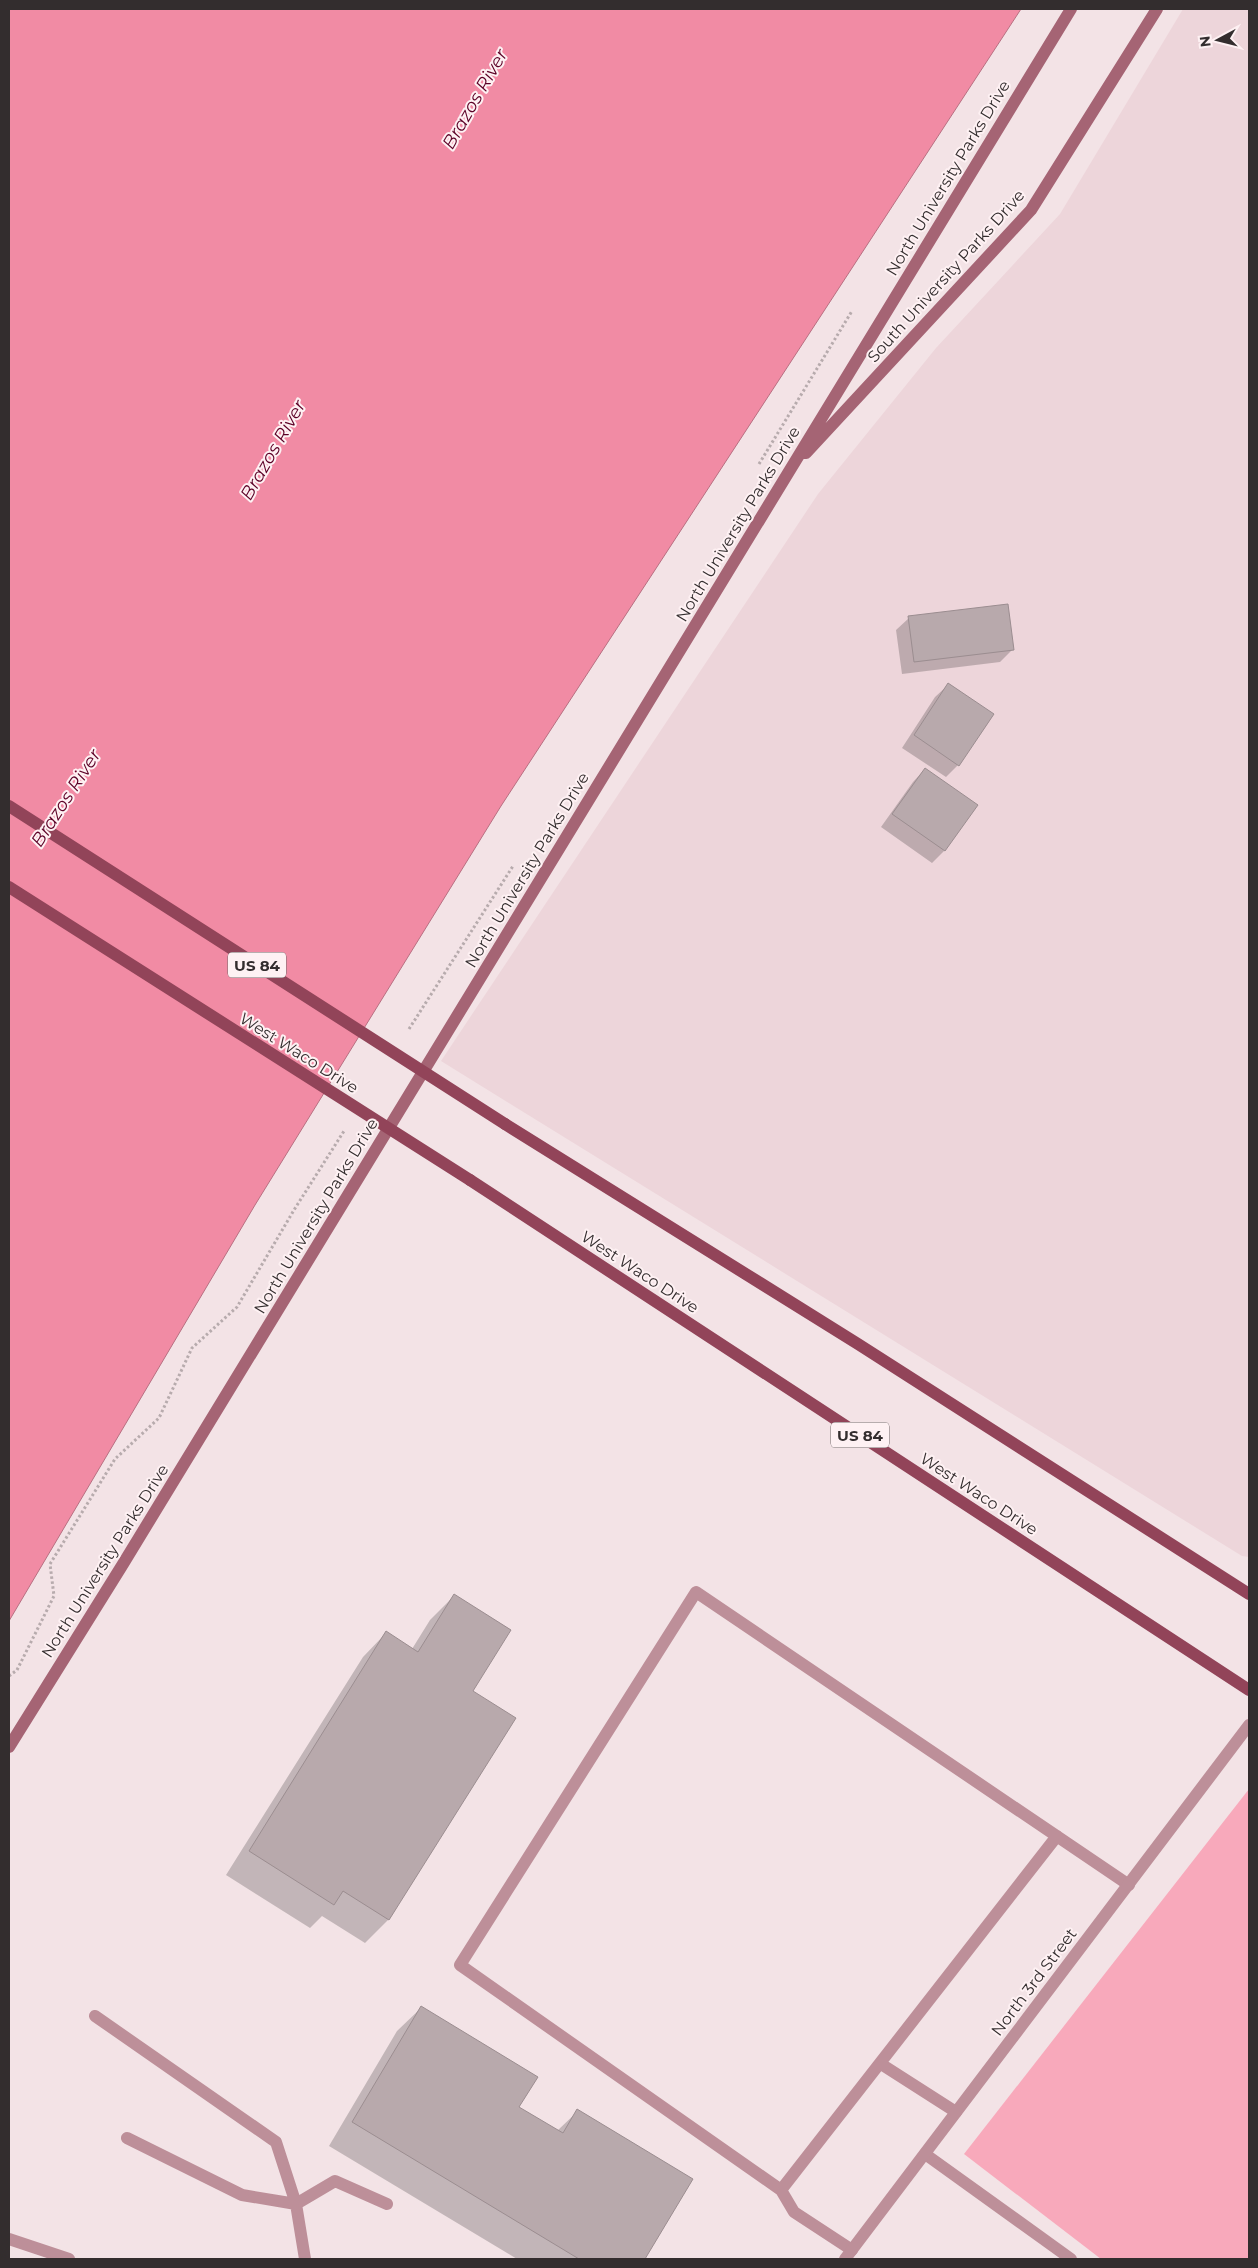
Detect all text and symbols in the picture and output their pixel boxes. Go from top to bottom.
north arrow [1193,15,1243,65]
text: N [1195,35,1215,48]
water label: Brazos River [437,44,513,153]
street label: North University Parks Drive [882,77,1014,279]
street label: South University Parks Drive [864,186,1028,366]
water label: Brazos River [235,395,311,504]
street label: North University Parks Drive [672,423,804,625]
water label: Brazos River [26,744,106,851]
street label: North University Parks Drive [461,769,593,971]
road number: US 84 [228,952,286,978]
street label: West Waco Drive [236,1009,362,1097]
street label: North University Parks Drive [250,1115,382,1317]
street label: West Waco Drive [578,1227,702,1317]
road number: US 84 [831,1422,889,1448]
street label: West Waco Drive [917,1449,1041,1539]
street label: North University Parks Drive [37,1461,173,1661]
street label: North 3rd Street [987,1924,1081,2040]

